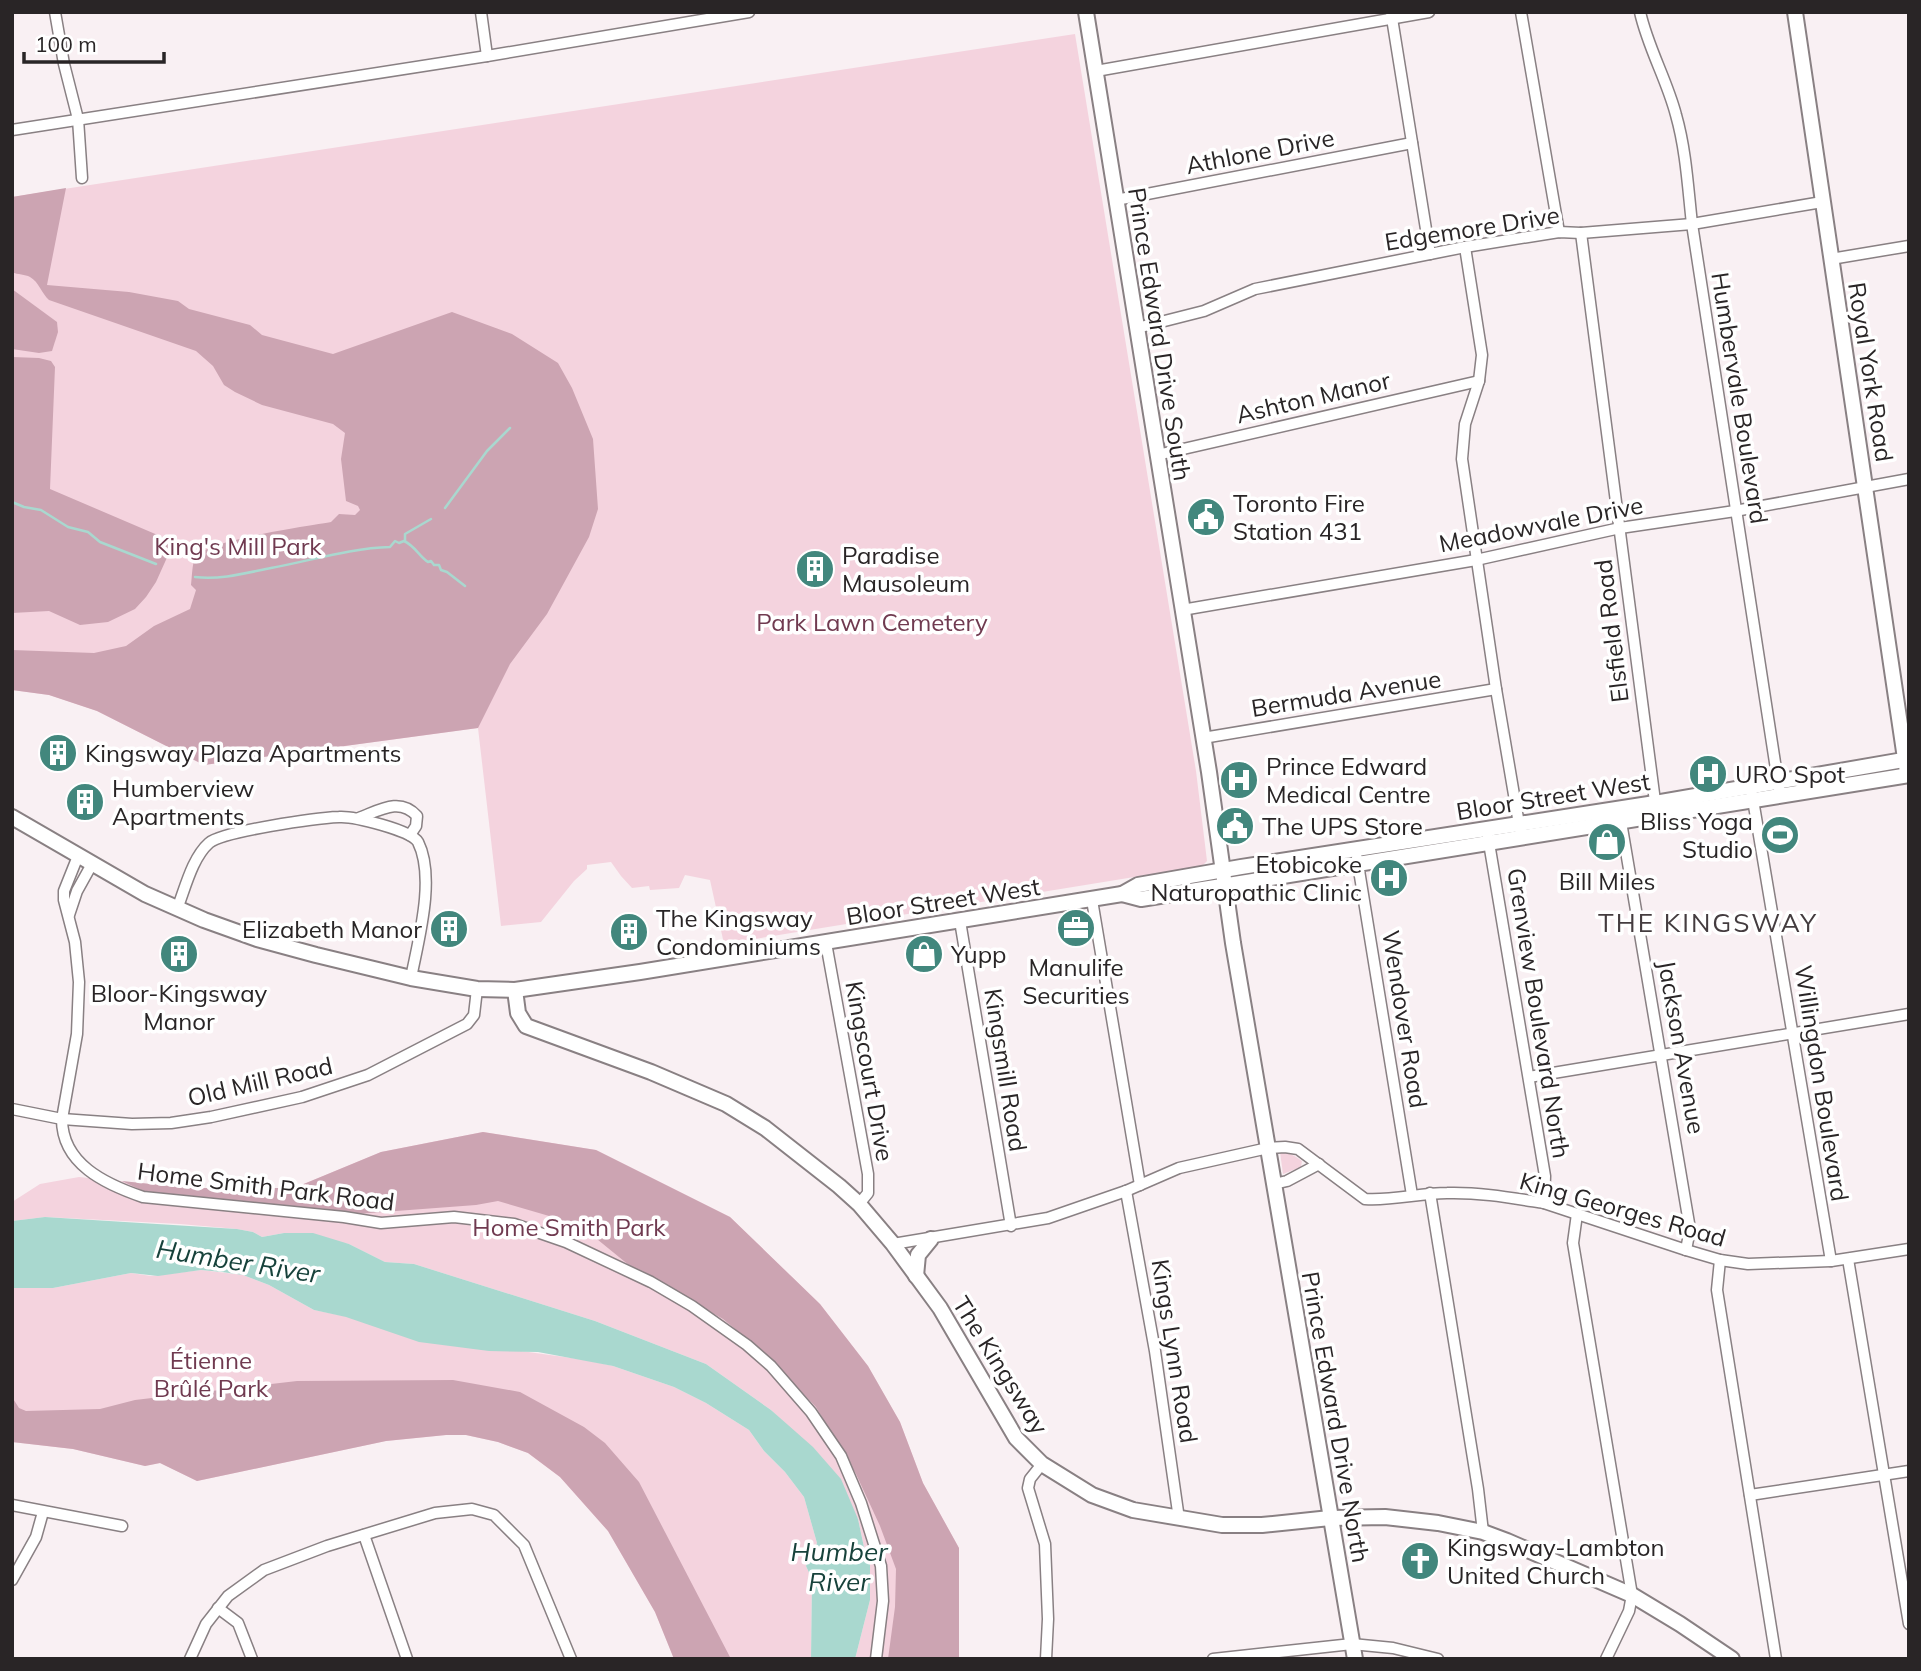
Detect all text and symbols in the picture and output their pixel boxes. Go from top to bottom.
scale bar [24,21,164,65]
text: 100 m [35,31,97,57]
street label: Athlone Drive [1183,122,1337,180]
street label: Prince Edward Drive South [1122,185,1198,483]
street label: Edgemore Drive [1382,199,1562,257]
street label: Humbervale Boulevard [1705,270,1775,526]
street label: Royal York Road [1842,280,1900,464]
street label: Ashton Manor [1233,365,1393,429]
place label: Toronto Fire Station 431 [1233,488,1365,546]
street label: Meadowvale Drive [1437,490,1645,558]
public building icon: Toronto Fire Station 431 [1185,496,1227,538]
park label: King's Mill Park [154,531,322,561]
place label: Paradise Mausoleum [842,540,970,598]
building icon: Paradise Mausoleum [794,548,836,590]
street label: Elsfield Road [1587,558,1635,704]
park label: Park Lawn Cemetery [756,607,988,637]
street label: Bermuda Avenue [1249,663,1443,723]
building icon: Kingsway Plaza Apartments [37,732,79,774]
place label: Kingsway Plaza Apartments [85,738,401,768]
place label: Prince Edward Medical Centre [1266,751,1431,809]
hospital icon: URO Spot [1687,753,1729,795]
hospital icon: Prince Edward Medical Centre [1218,759,1260,801]
place label: URO Spot [1735,759,1845,789]
street label: Bloor Street West [1454,766,1652,826]
place label: Humberview Apartments [112,773,255,831]
building icon: Humberview Apartments [64,781,106,823]
public building icon: The UPS Store [1214,805,1256,847]
place label: Bliss Yoga Studio [1640,806,1753,864]
place label: The UPS Store [1262,811,1423,841]
sports icon: Bliss Yoga Studio [1759,814,1801,856]
shop icon: Bill Miles [1586,821,1628,863]
place label: Etobicoke Naturopathic Clinic [1151,849,1362,907]
hospital icon: Etobicoke Naturopathic Clinic [1368,857,1410,899]
street label: Grenview Boulevard North [1501,866,1577,1160]
place label: Bill Miles [1559,866,1655,896]
street label: Bloor Street West [844,871,1042,931]
place label: The Kingsway Condominiums [656,903,821,961]
district label: THE KINGSWAY [1598,906,1818,939]
office icon: Manulife Securities [1055,907,1097,949]
building icon: Elizabeth Manor [428,908,470,950]
building icon: The Kingsway Condominiums [608,911,650,953]
place label: Elizabeth Manor [242,914,422,944]
street label: Wendover Road [1376,928,1434,1110]
building icon: Bloor-Kingsway Manor [158,933,200,975]
shop icon: Yupp [903,933,945,975]
place label: Yupp [950,939,1006,969]
place label: Manulife Securities [1022,952,1130,1010]
street label: Jackson Avenue [1652,958,1712,1136]
street label: Willingdon Boulevard [1789,963,1855,1203]
place label: Bloor-Kingsway Manor [91,978,268,1036]
street label: Kingscourt Drive [839,979,901,1163]
street label: Kingsmill Road [978,986,1034,1154]
street label: Old Mill Road [185,1050,335,1112]
street label: Home Smith Park Road [136,1155,396,1217]
street label: King Georges Road [1516,1165,1730,1253]
park label: Home Smith Park [472,1212,666,1242]
water label: Humber River [154,1232,324,1290]
street label: Kings Lynn Road [1146,1257,1204,1445]
street label: Prince Edward Drive North [1296,1269,1376,1565]
street label: The Kingsway [947,1291,1055,1440]
park label: Étienne Brûlé Park [154,1345,269,1403]
place label: Kingsway-Lambton United Church [1447,1532,1664,1590]
water label: Humber River [791,1535,889,1598]
church icon: Kingsway-Lambton United Church [1399,1540,1441,1582]

